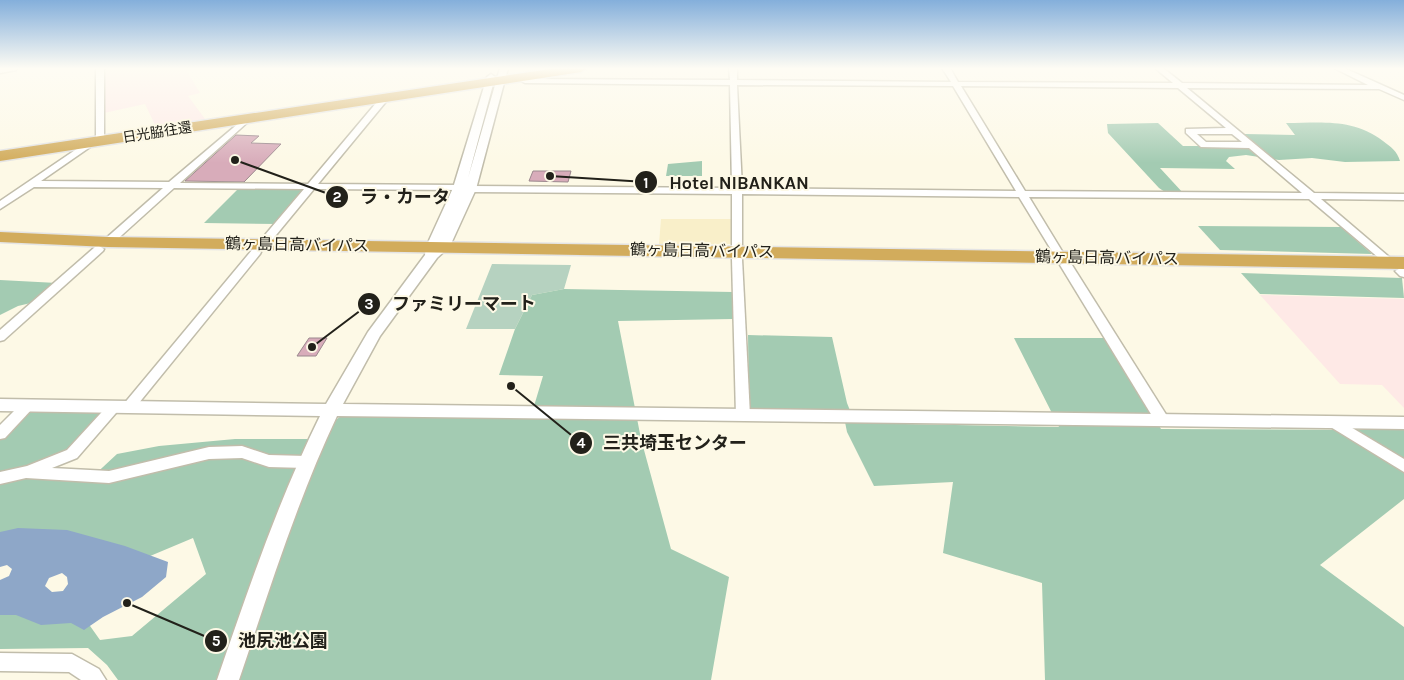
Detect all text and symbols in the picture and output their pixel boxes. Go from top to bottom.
street label: 日光脇往還 [121,119,193,146]
callout: Hotel NIBANKAN [634,166,819,199]
text: Hotel NIBANKAN [669,172,809,194]
text: 1 [643,174,649,192]
callout: ラ・カータ [325,180,460,213]
text: ラ・カータ [360,186,450,208]
text: 2 [332,188,342,206]
street label: 鶴ヶ島日高バイパス [225,234,369,255]
street label: 鶴ヶ島日高バイパス [630,240,774,261]
street label: 鶴ヶ島日高バイパス [1035,247,1179,268]
callout: ファミリーマート [357,287,546,320]
text: ファミリーマート [392,293,536,315]
text: 3 [364,295,374,313]
callout: 三共埼玉センター [568,426,757,459]
text: 三共埼玉センター [603,432,747,454]
text: 4 [577,434,586,452]
callout: 池尻池公園 [203,625,338,658]
text: 池尻池公園 [238,630,328,652]
text: 5 [212,632,221,650]

